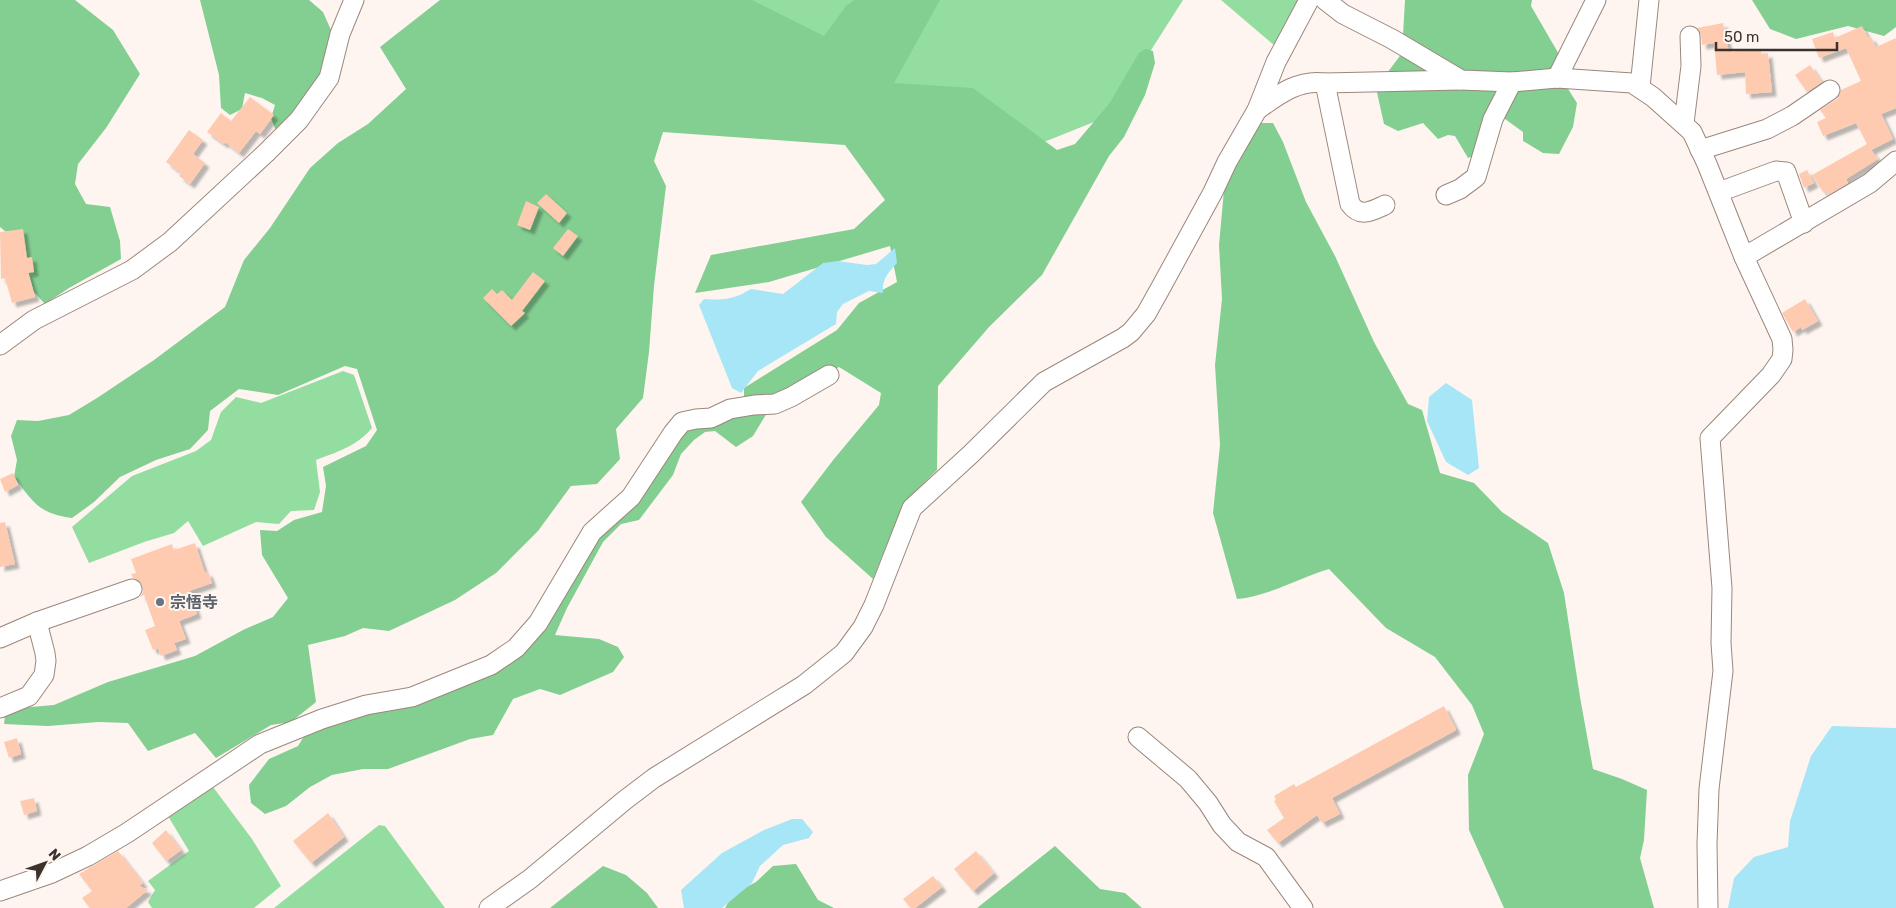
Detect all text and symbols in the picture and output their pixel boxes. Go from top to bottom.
scale bar [1716,20,1837,52]
text: 50 m [1724,28,1759,46]
place label: 宗悟寺 [170,593,218,612]
marker: 宗悟寺 [154,596,166,608]
north arrow [20,838,70,888]
text: N [45,845,64,864]

